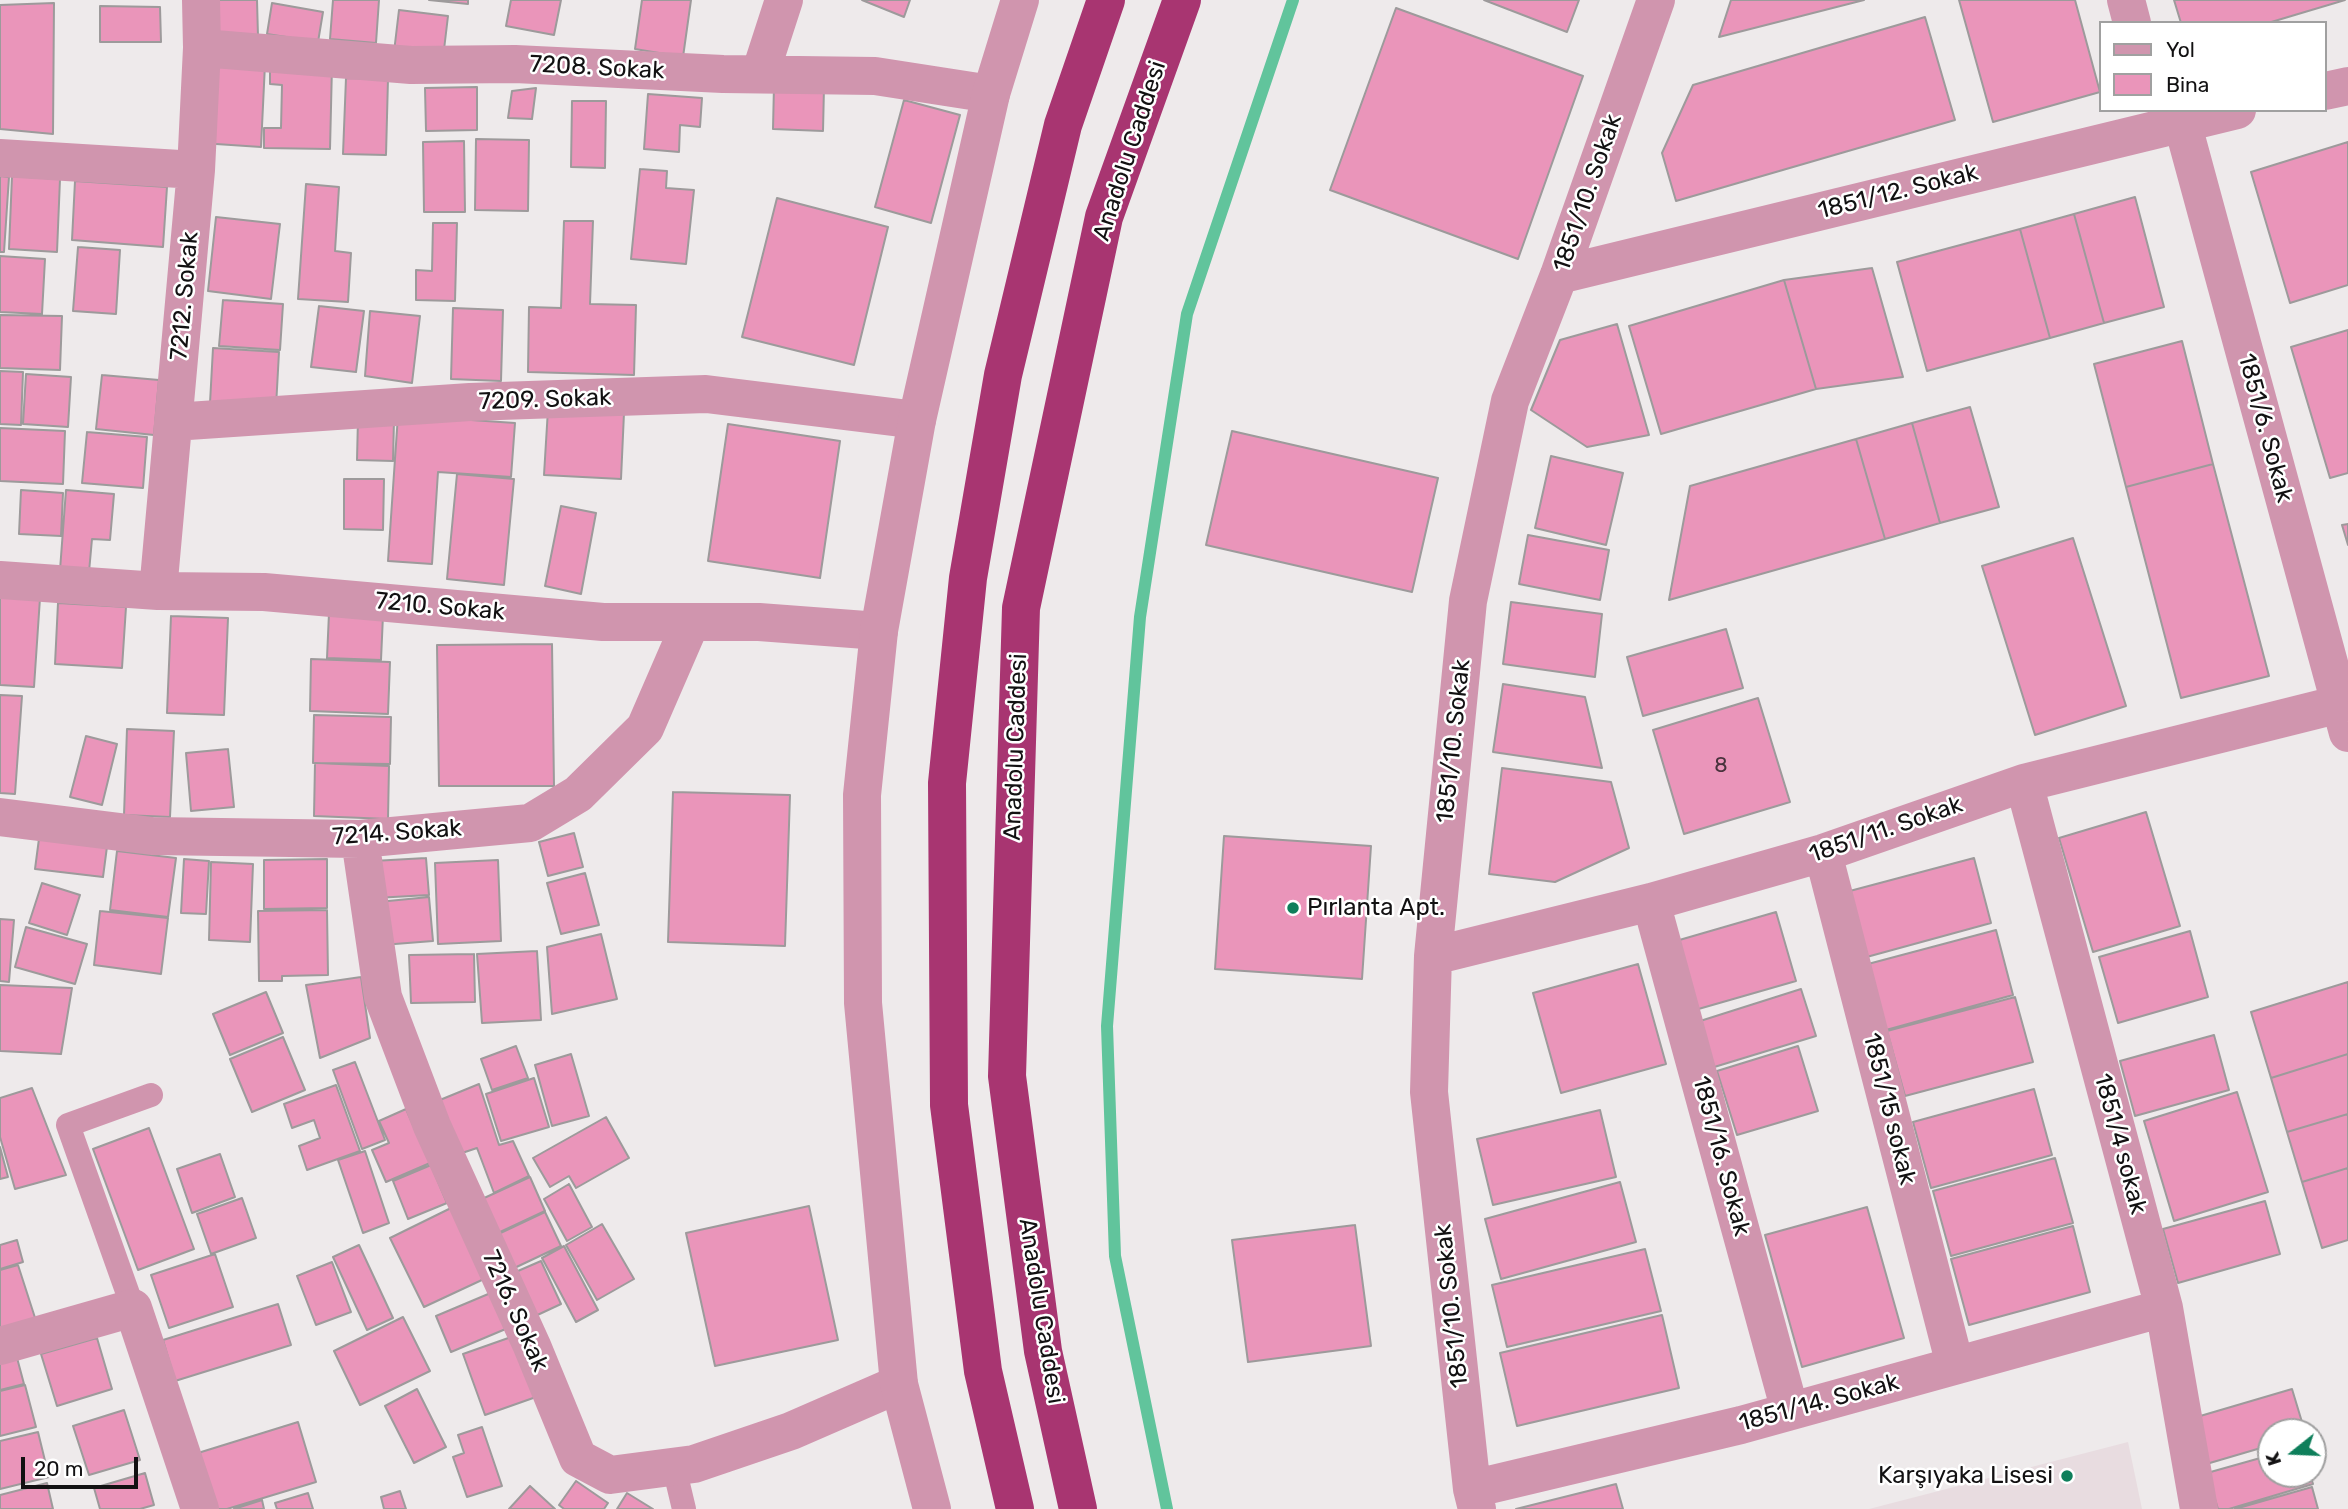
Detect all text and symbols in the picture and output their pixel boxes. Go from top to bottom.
legend [2100,21,2327,112]
text: Yol [2166,37,2195,62]
street label: 7208. Sokak [529,50,665,86]
street label: Anadolu Caddesi [1087,57,1173,245]
text: Bina [2166,72,2209,97]
street label: 1851/10. Sokak [1548,110,1628,276]
street label: 1851/12. Sokak [1815,158,1981,226]
street label: 7212. Sokak [165,230,205,362]
street label: 1851/6. Sokak [2231,350,2299,506]
street label: 7209. Sokak [478,383,612,417]
street label: 7210. Sokak [374,587,506,627]
street label: Anadolu Caddesi [998,653,1034,841]
street label: 1851/10. Sokak [1431,658,1477,824]
house number: 8 [1714,753,1728,779]
street label: 1851/11. Sokak [1806,790,1966,870]
street label: 7214. Sokak [331,814,463,852]
place label: Pırlanta Apt. [1307,894,1445,922]
marker: Pırlanta Apt. [1285,900,1301,916]
street label: 1851/15 sokak [1856,1030,1922,1188]
street label: 1851/4 sokak [2087,1070,2153,1218]
street label: 1851/16. Sokak [1686,1073,1756,1239]
street label: Anadolu Caddesi [1012,1216,1070,1406]
street label: 1851/10. Sokak [1429,1223,1475,1389]
street label: 7216. Sokak [475,1246,555,1376]
street label: 1851/14. Sokak [1736,1368,1902,1438]
north arrow [2257,1418,2327,1488]
scale bar [24,1442,142,1486]
text: K [2261,1449,2286,1469]
text: 20 m [34,1456,83,1481]
place label: Karşıyaka Lisesi [1878,1462,2053,1490]
marker: Karşıyaka Lisesi [2059,1468,2075,1484]

